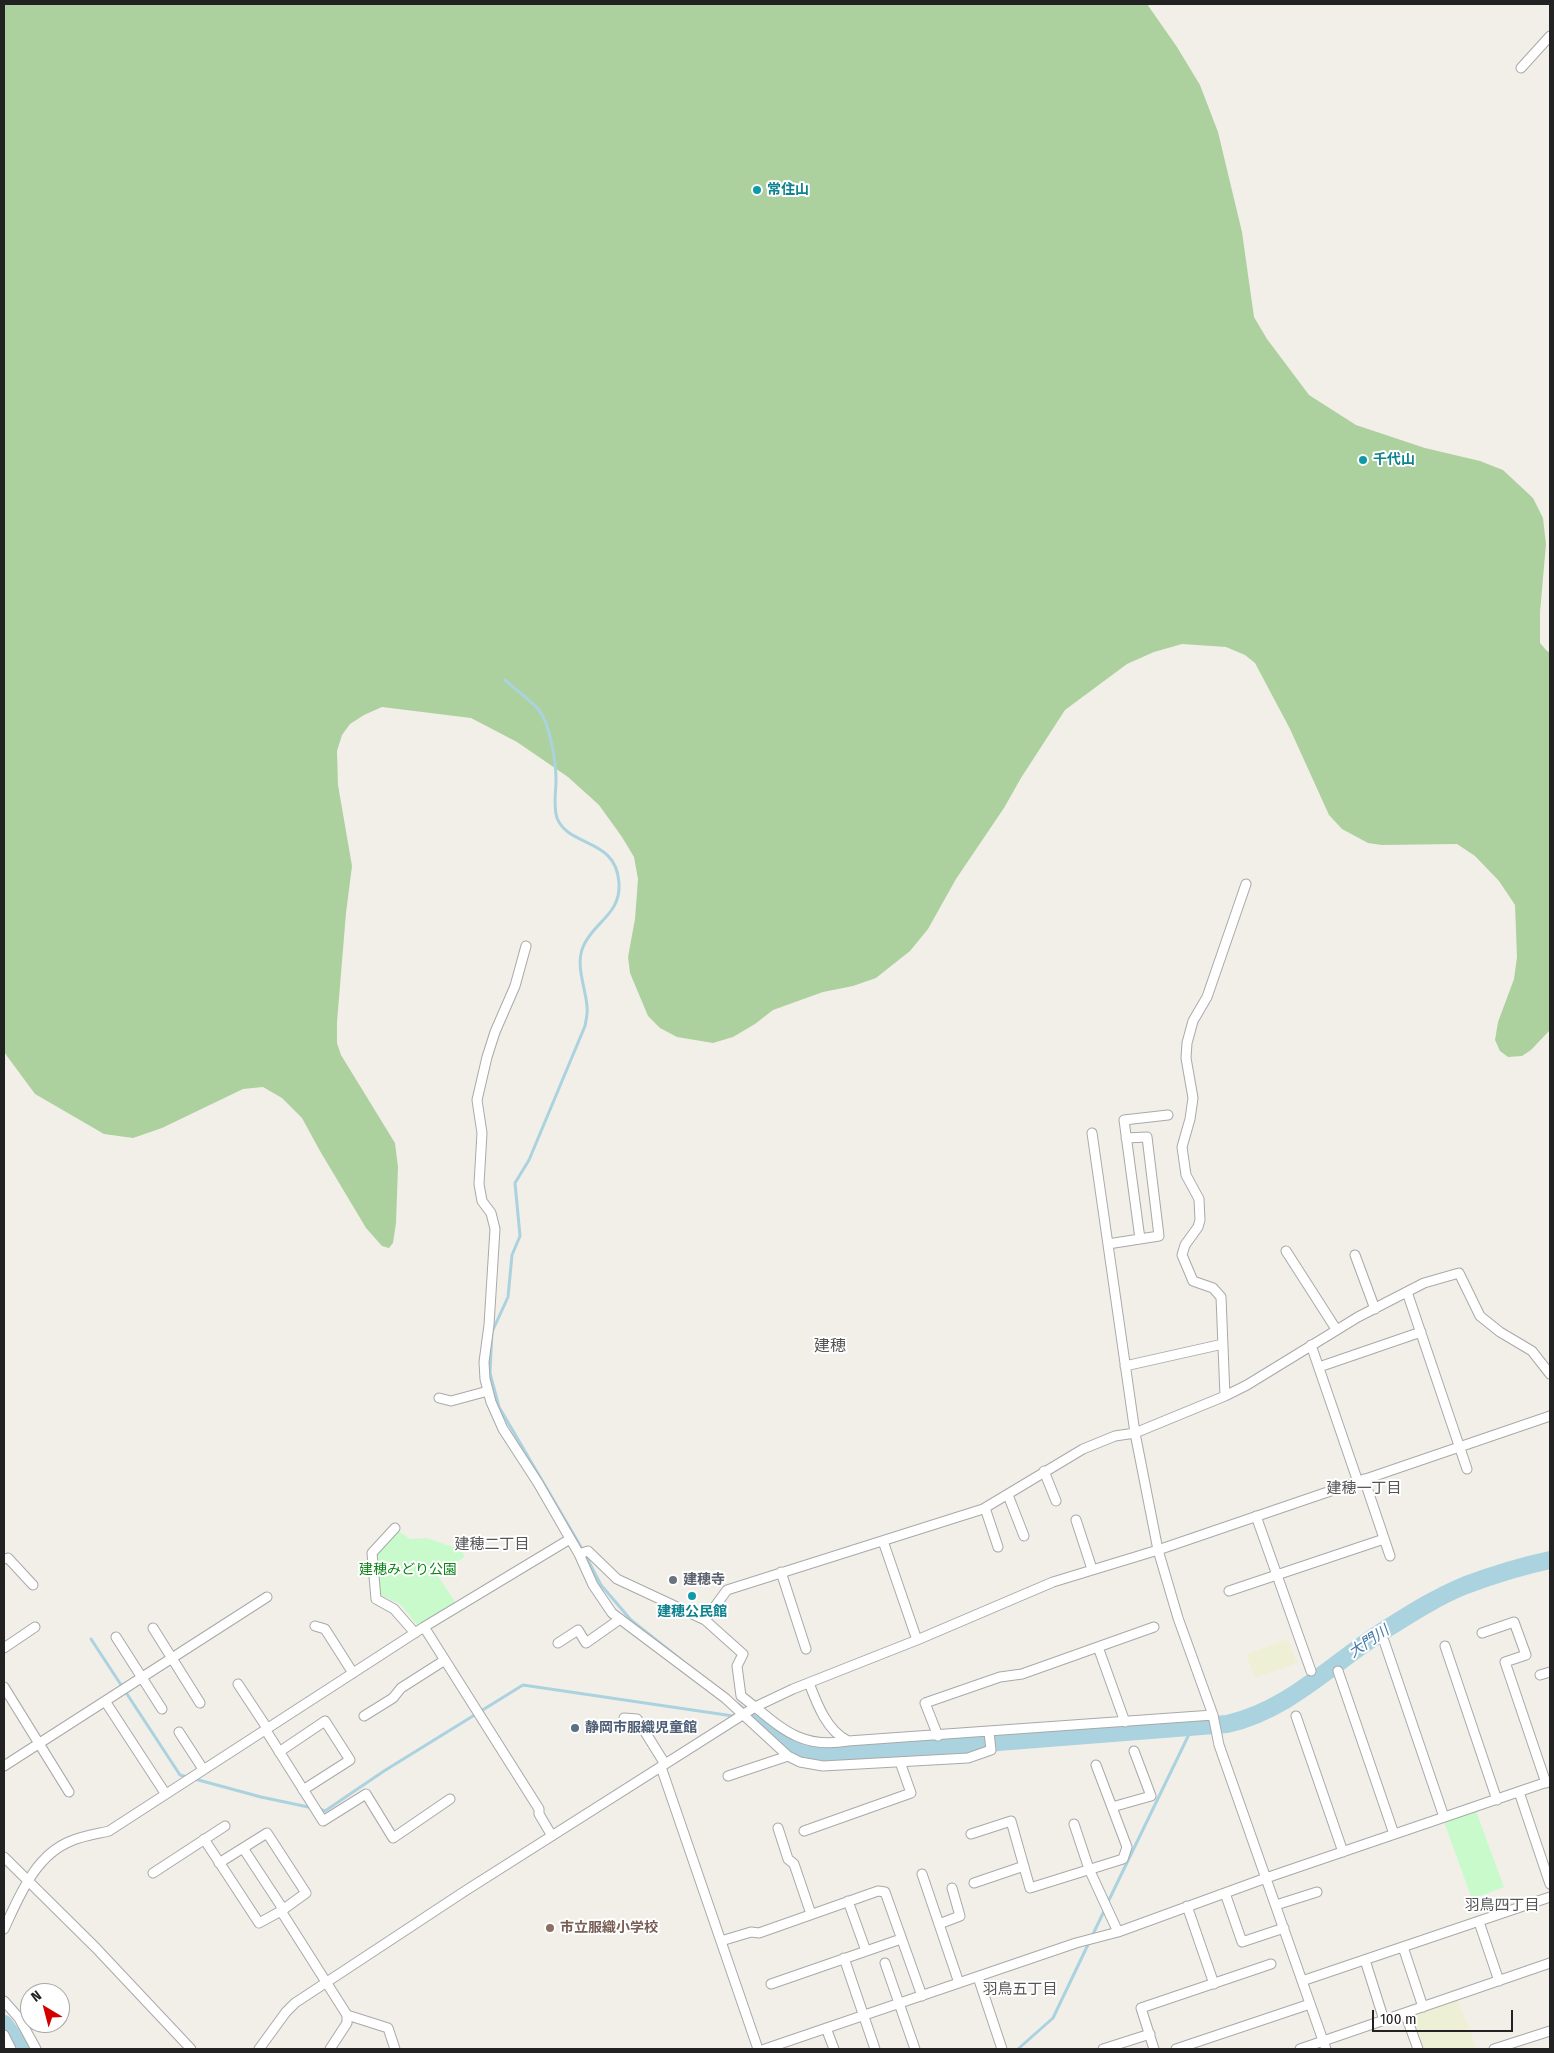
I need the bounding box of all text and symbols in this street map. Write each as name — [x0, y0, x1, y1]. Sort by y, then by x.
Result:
place label: 常住山 — [767, 182, 809, 198]
marker: 常住山 — [751, 184, 763, 196]
place label: 千代山 — [1373, 452, 1415, 468]
marker: 千代山 — [1357, 454, 1369, 466]
district label: 建穂 — [814, 1337, 846, 1357]
district label: 建穂一丁目 — [1327, 1480, 1401, 1498]
district label: 建穂二丁目 — [455, 1536, 529, 1554]
park label: 建穂みどり公園 — [359, 1562, 457, 1578]
place label: 建穂寺 — [683, 1572, 725, 1588]
marker: 建穂寺 — [667, 1574, 679, 1586]
marker: 建穂公民館 — [686, 1590, 698, 1602]
place label: 建穂公民館 — [657, 1604, 727, 1620]
water label: 大門川 — [1345, 1622, 1393, 1662]
place label: 静岡市服織児童館 — [585, 1720, 697, 1736]
marker: 静岡市服織児童館 — [569, 1722, 581, 1734]
district label: 羽鳥四丁目 — [1465, 1897, 1539, 1915]
place label: 市立服織小学校 — [560, 1920, 658, 1936]
marker: 市立服織小学校 — [544, 1922, 556, 1934]
district label: 羽鳥五丁目 — [983, 1981, 1057, 1999]
north arrow — [20, 1983, 70, 2033]
text: N — [28, 1987, 45, 2006]
scale bar — [1374, 2000, 1515, 2032]
text: 100 m — [1380, 2010, 1417, 2028]

